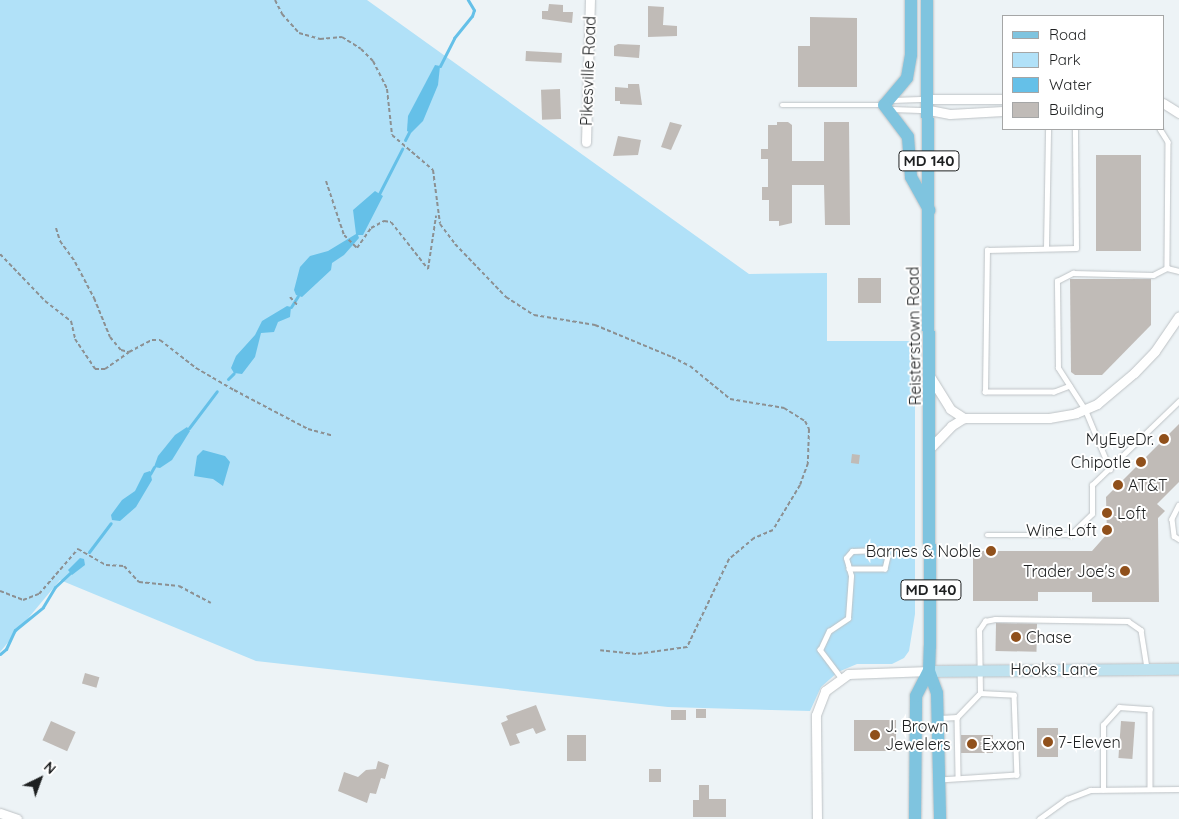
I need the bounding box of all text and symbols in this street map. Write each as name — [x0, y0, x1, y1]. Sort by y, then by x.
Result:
legend — [1002, 15, 1164, 130]
street label: Pikesville Road — [576, 16, 600, 126]
text: Road — [1049, 25, 1086, 44]
text: Park — [1049, 50, 1081, 69]
text: Water — [1049, 75, 1092, 94]
text: Building — [1049, 100, 1104, 119]
road number: MD 140 — [898, 148, 960, 174]
street label: Reisterstown Road — [903, 266, 925, 406]
place label: MyEyeDr. — [1086, 429, 1154, 449]
marker: MyEyeDr. — [1158, 433, 1170, 445]
place label: Chipotle — [1071, 452, 1131, 472]
marker: Chipotle — [1135, 456, 1147, 468]
place label: AT&T — [1128, 475, 1168, 495]
marker: AT&T — [1112, 479, 1124, 491]
place label: Loft — [1117, 503, 1146, 523]
marker: Loft — [1101, 507, 1113, 519]
place label: Wine Loft — [1026, 520, 1097, 540]
marker: Wine Loft — [1101, 524, 1113, 536]
place label: Barnes & Noble — [866, 541, 981, 561]
marker: Barnes & Noble — [985, 545, 997, 557]
place label: Trader Joe's — [1023, 561, 1115, 581]
marker: Trader Joe's — [1119, 565, 1131, 577]
road number: MD 140 — [900, 578, 962, 602]
place label: Chase — [1026, 627, 1072, 647]
marker: Chase — [1010, 631, 1022, 643]
street label: Hooks Lane — [1010, 659, 1098, 679]
place label: J. Brown Jewelers — [885, 716, 950, 754]
marker: J. Brown Jewelers — [869, 729, 881, 741]
place label: 7-Eleven — [1058, 732, 1121, 752]
place label: Exxon — [982, 734, 1025, 754]
marker: 7-Eleven — [1042, 736, 1054, 748]
marker: Exxon — [966, 738, 978, 750]
north arrow — [15, 754, 65, 804]
text: N — [40, 758, 60, 778]

